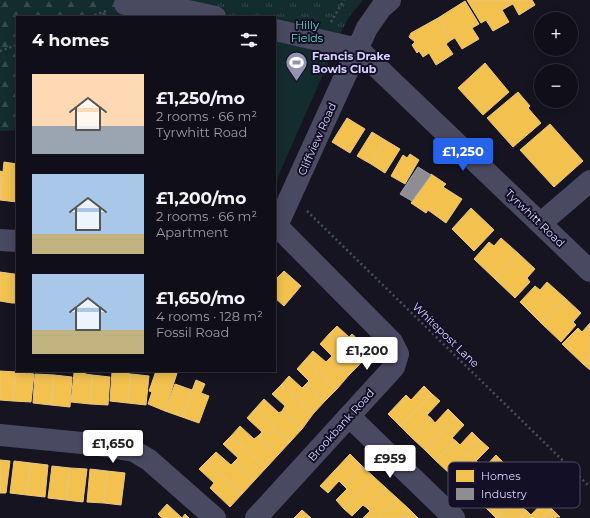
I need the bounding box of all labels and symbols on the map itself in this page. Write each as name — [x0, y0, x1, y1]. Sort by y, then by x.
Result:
park label: Hilly Fields — [291, 18, 324, 45]
sports icon: Francis Drake Bowls Club — [284, 49, 310, 82]
place label: Francis Drake Bowls Club — [312, 49, 391, 76]
street label: Cliffview Road — [295, 100, 339, 178]
pin: £1,250 — [430, 138, 496, 172]
street label: Tyrwhitt Road — [502, 186, 568, 250]
street label: Whitepost Lane — [410, 300, 483, 371]
pin: £1,200 — [334, 337, 400, 371]
street label: Brookbank Road — [305, 386, 377, 464]
pin: £1,650 — [80, 430, 146, 464]
pin: £959 — [366, 445, 414, 479]
legend — [448, 462, 580, 508]
text: Homes — [481, 469, 521, 483]
text: Industry — [481, 487, 527, 501]

